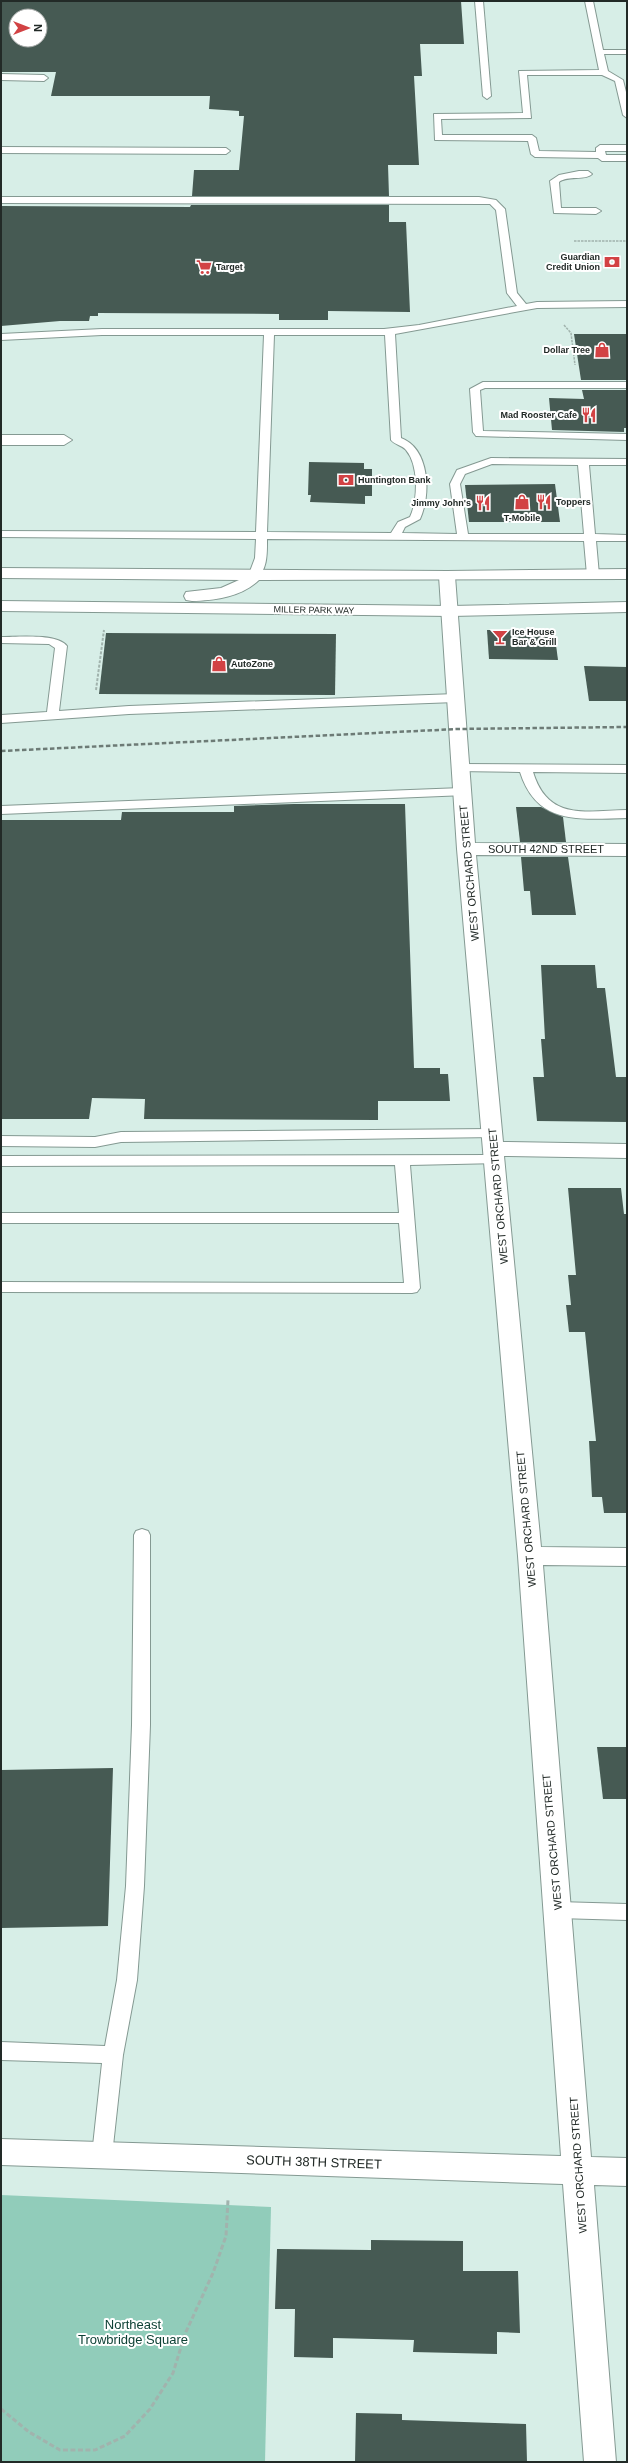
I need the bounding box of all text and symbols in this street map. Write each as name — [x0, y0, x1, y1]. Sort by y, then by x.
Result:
north arrow — [8, 8, 48, 48]
text: N — [32, 24, 44, 32]
place label: Guardian Credit Union — [546, 252, 600, 272]
bank icon: Guardian Credit Union — [603, 253, 621, 271]
supermarket icon: Target — [195, 258, 213, 276]
place label: Target — [216, 262, 243, 272]
shop icon: Dollar Tree — [593, 341, 611, 359]
place label: Dollar Tree — [543, 345, 590, 355]
restaurant icon: Mad Rooster Cafe — [580, 406, 598, 424]
place label: Mad Rooster Cafe — [500, 410, 577, 420]
bank icon: Huntington Bank — [337, 471, 355, 489]
place label: Huntington Bank — [358, 475, 431, 485]
shop icon: T-Mobile — [513, 493, 531, 511]
restaurant icon: Toppers — [535, 493, 553, 511]
restaurant icon: Jimmy John's — [474, 494, 492, 512]
place label: Toppers — [556, 497, 591, 507]
place label: Jimmy John's — [411, 498, 471, 508]
place label: T-Mobile — [504, 513, 540, 523]
street label: MILLER PARK WAY — [273, 604, 355, 616]
place label: Ice House Bar & Grill — [512, 627, 557, 647]
bar icon: Ice House Bar & Grill — [491, 628, 509, 646]
shop icon: AutoZone — [210, 655, 228, 673]
place label: AutoZone — [231, 659, 273, 669]
street label: WEST ORCHARD STREET — [457, 804, 481, 942]
street label: SOUTH 42ND STREET — [488, 843, 604, 855]
street label: WEST ORCHARD STREET — [486, 1127, 510, 1265]
street label: WEST ORCHARD STREET — [514, 1450, 538, 1588]
street label: WEST ORCHARD STREET — [540, 1773, 564, 1911]
street label: WEST ORCHARD STREET — [567, 2096, 589, 2234]
street label: SOUTH 38TH STREET — [246, 2152, 382, 2172]
park label: Northeast Trowbridge Square — [78, 2317, 188, 2347]

